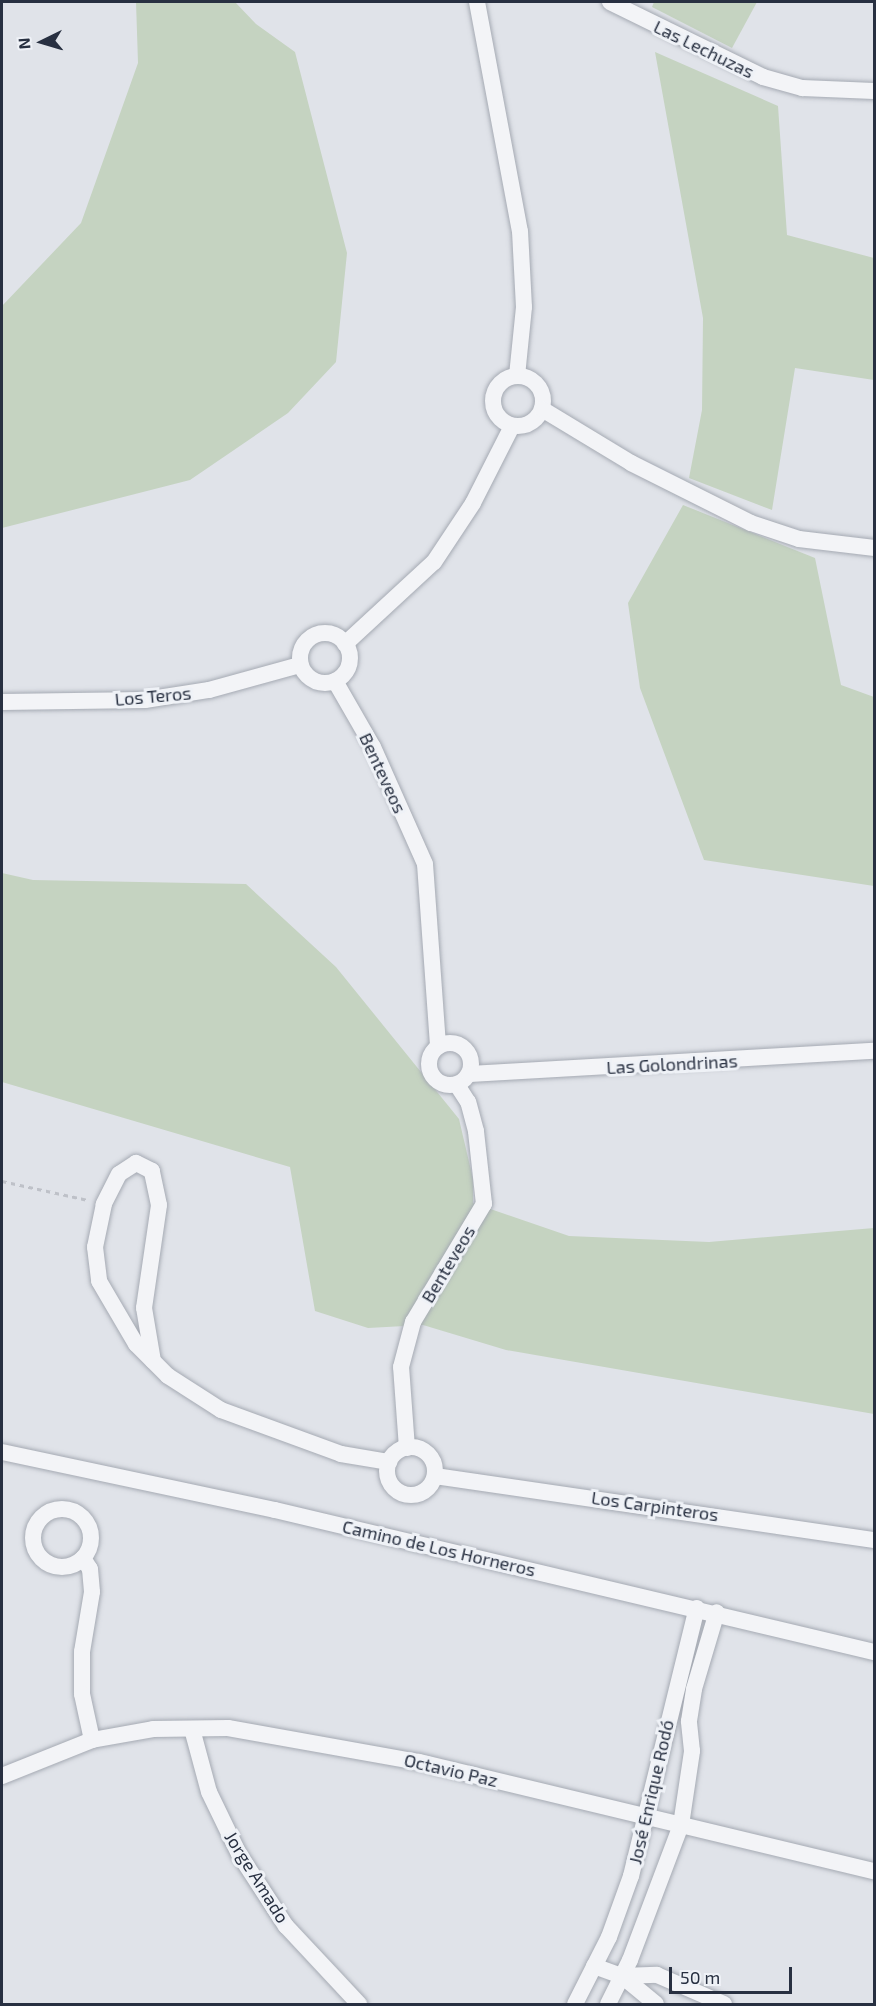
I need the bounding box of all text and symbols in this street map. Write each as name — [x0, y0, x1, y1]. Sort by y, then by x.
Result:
north arrow — [12, 12, 72, 72]
street label: Las Lechuzas — [650, 15, 758, 83]
text: N — [14, 37, 34, 50]
street label: Los Teros — [114, 682, 192, 710]
street label: Benteveos — [355, 729, 411, 817]
street label: Las Golondrinas — [606, 1050, 738, 1078]
street label: Benteveos — [417, 1221, 479, 1307]
street label: Los Carpinteros — [590, 1486, 720, 1526]
street label: Camino de Los Horneros — [340, 1515, 538, 1581]
street label: José Enrique Rodó — [624, 1718, 678, 1866]
street label: Octavio Paz — [402, 1749, 500, 1791]
street label: Jorge Amado — [220, 1827, 294, 1927]
scale bar — [672, 1955, 795, 1993]
text: 50 m — [680, 1966, 720, 1988]

